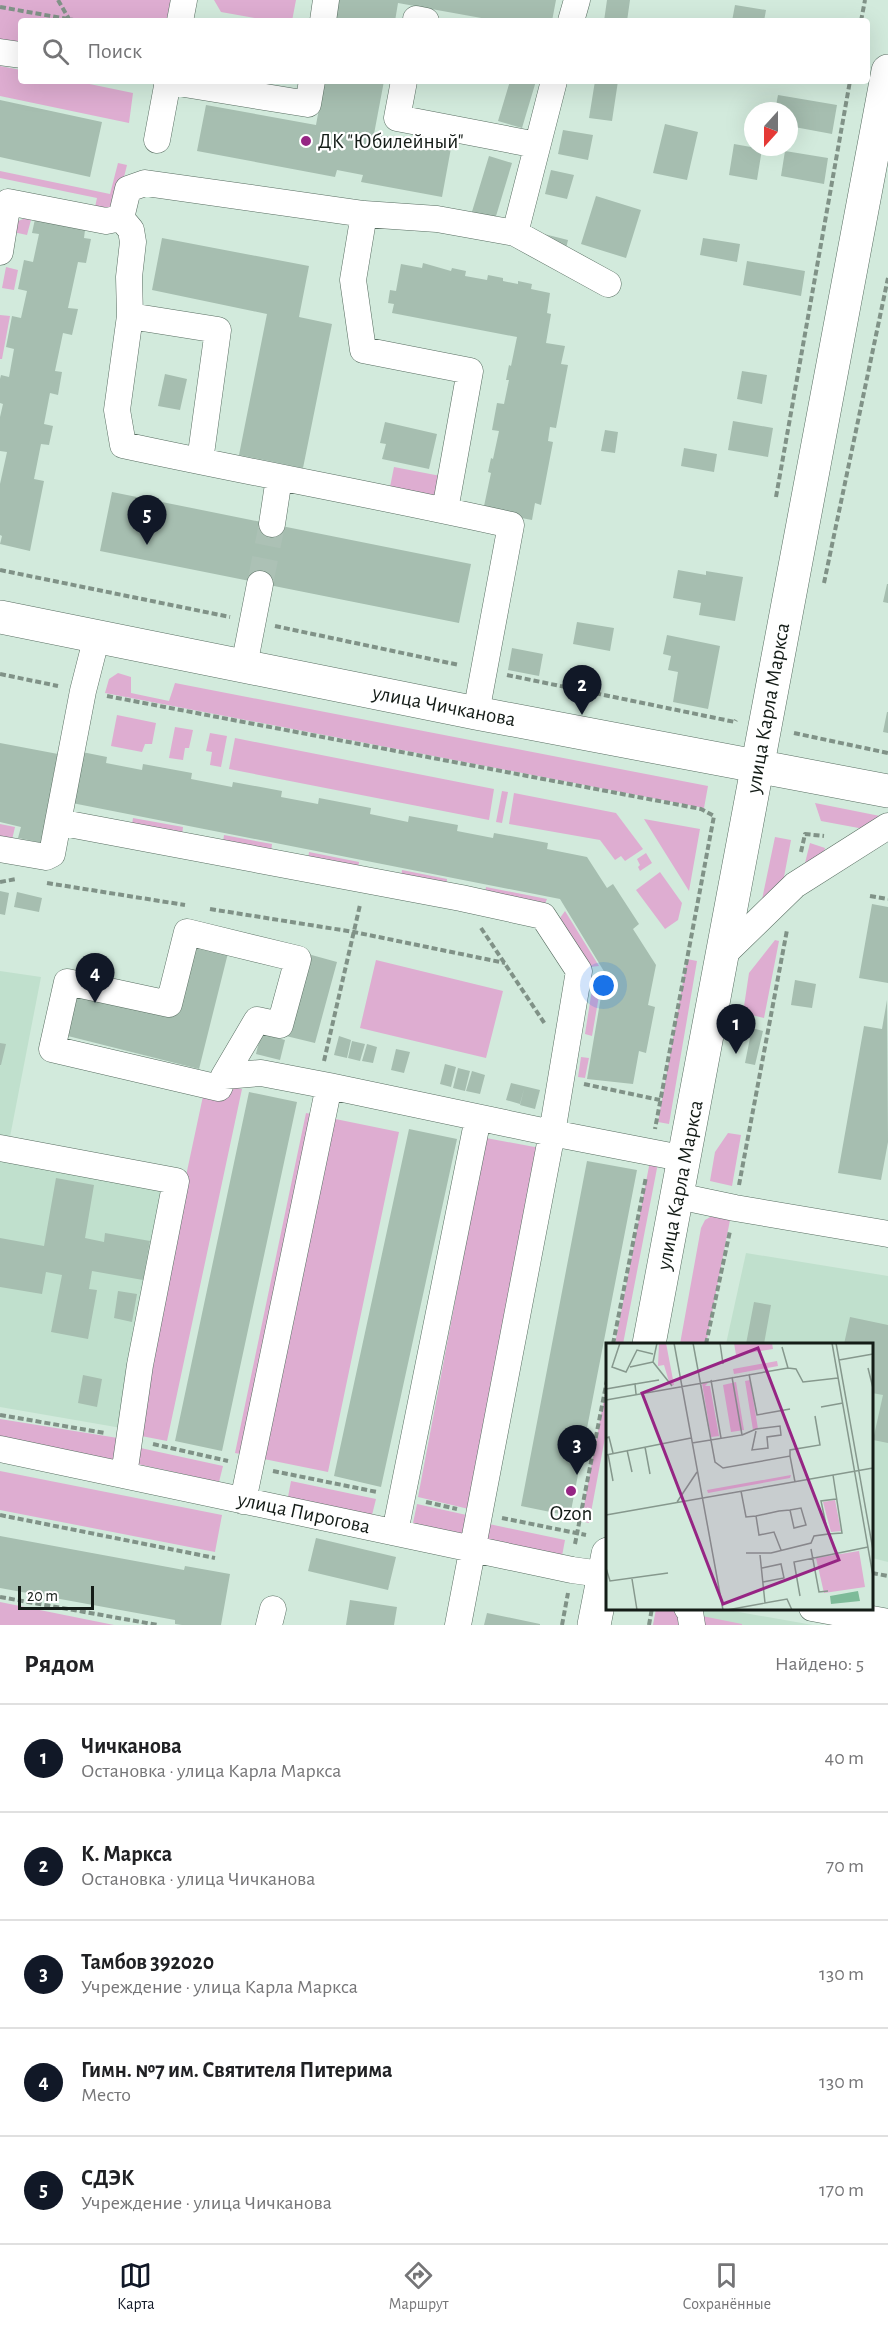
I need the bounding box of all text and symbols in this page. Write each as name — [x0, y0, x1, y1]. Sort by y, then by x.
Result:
search box — [18, 18, 870, 84]
icon: search — [39, 35, 72, 68]
text: Поиск — [87, 40, 142, 62]
north arrow — [744, 102, 798, 156]
place label: ДК "Юбилейный" — [318, 131, 464, 152]
marker: ДК "Юбилейный" — [299, 134, 313, 148]
pin: 5 — [128, 496, 166, 545]
street label: улица Карла Маркса — [742, 621, 793, 796]
pin: 2 — [562, 666, 602, 715]
street label: улица Чичканова — [370, 682, 518, 730]
pin: 4 — [76, 954, 115, 1003]
your location — [589, 971, 618, 1000]
pin: 1 — [716, 1004, 756, 1054]
street label: улица Карла Маркса — [653, 1098, 707, 1273]
inset map — [606, 1343, 873, 1610]
pin: 3 — [558, 1426, 596, 1475]
marker: Ozon — [564, 1484, 578, 1498]
street label: улица Пирогова — [235, 1488, 373, 1537]
place label: Ozon — [550, 1503, 592, 1524]
scale bar — [18, 1583, 94, 1610]
text: 20 m — [27, 1588, 58, 1604]
text: Рядом — [24, 1651, 95, 1677]
text: Найдено: 5 — [775, 1654, 864, 1674]
text: Чичканова — [81, 1735, 182, 1757]
text: 1 — [40, 1748, 47, 1768]
text: 40 m — [825, 1748, 864, 1768]
text: Остановка · улица Карла Маркса — [81, 1761, 341, 1781]
text: К. Маркса — [81, 1843, 172, 1865]
text: 2 — [39, 1856, 48, 1876]
text: 70 m — [826, 1856, 864, 1876]
text: Остановка · улица Чичканова — [81, 1869, 316, 1889]
text: Тамбов 392020 — [81, 1951, 214, 1973]
text: 3 — [39, 1964, 48, 1984]
text: 130 m — [819, 1964, 864, 1984]
text: Учреждение · улица Карла Маркса — [81, 1977, 358, 1997]
text: Гимн. №7 им. Святителя Питерима — [81, 2059, 393, 2081]
text: 4 — [38, 2072, 49, 2092]
text: 130 m — [819, 2072, 864, 2092]
text: Место — [81, 2085, 131, 2105]
text: СДЭК — [81, 2167, 134, 2189]
text: 5 — [39, 2180, 48, 2200]
text: 170 m — [819, 2180, 864, 2200]
text: Учреждение · улица Чичканова — [81, 2193, 332, 2213]
tab: Карта — [117, 2259, 155, 2314]
tab: Маршрут — [389, 2259, 449, 2314]
tab: Сохранённые — [683, 2259, 771, 2314]

